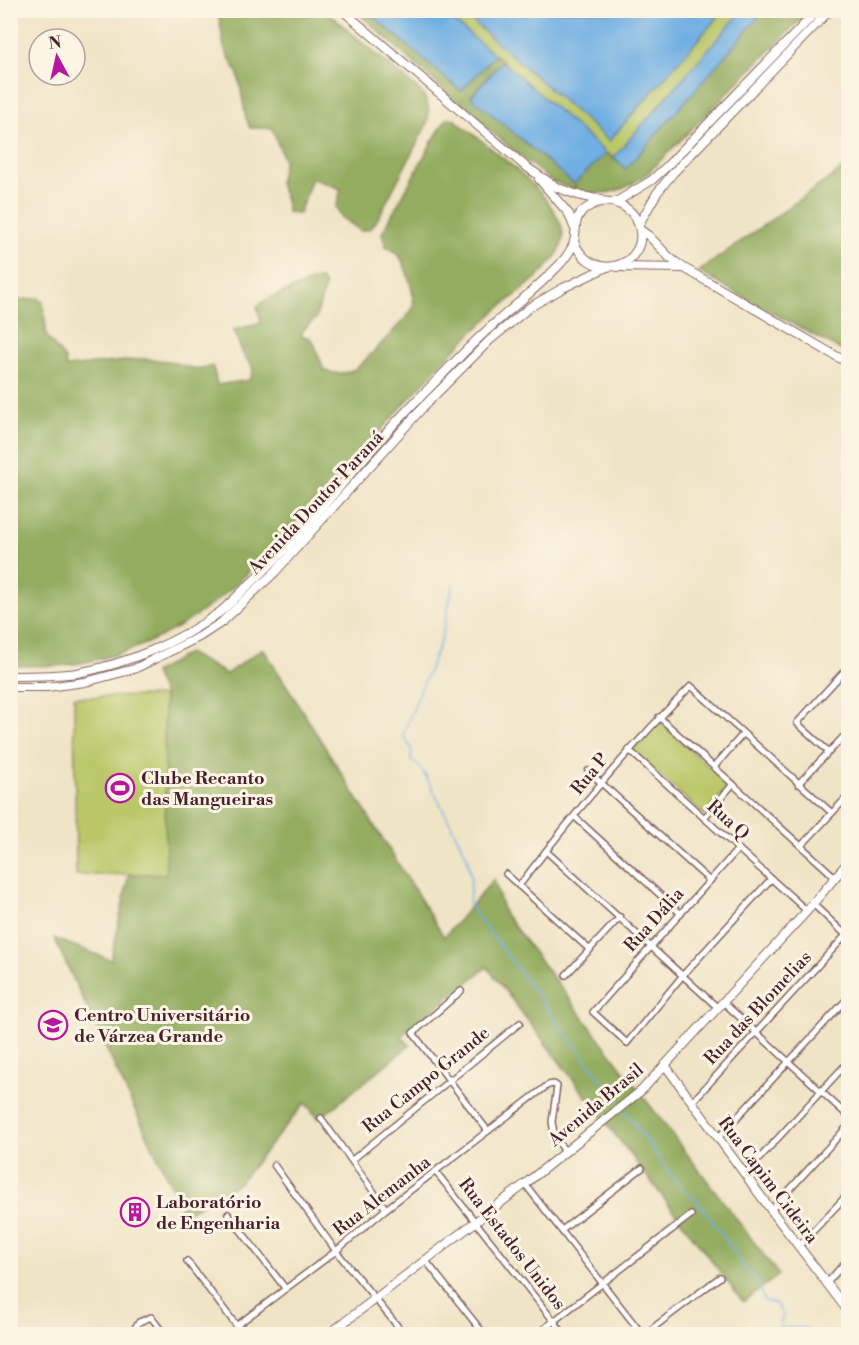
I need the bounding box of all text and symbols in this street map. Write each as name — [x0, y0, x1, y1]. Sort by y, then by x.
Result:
north arrow — [27, 27, 87, 87]
text: N — [47, 32, 63, 54]
street label: Avenida Doutor Paraná — [243, 426, 389, 580]
street label: Rua P — [566, 748, 614, 800]
place label: Clube Recanto das Mangueiras — [141, 767, 273, 811]
sports icon: Clube Recanto das Mangueiras — [104, 772, 136, 804]
street label: Rua Q — [702, 795, 754, 845]
street label: Rua Dália — [619, 882, 690, 957]
street label: Rua das Blomelias — [699, 946, 817, 1070]
place label: Centro Universitário de Várzea Grande — [74, 1004, 250, 1048]
school or university icon: Centro Universitário de Várzea Grande — [37, 1009, 69, 1041]
street label: Rua Campo Grande — [358, 1022, 494, 1138]
street label: Avenida Brasil — [543, 1058, 649, 1152]
street label: Rua Capim Cideira — [713, 1112, 824, 1249]
street label: Rua Alemanha — [329, 1150, 436, 1241]
street label: Rua Estados Unidos — [453, 1173, 571, 1315]
place label: Laboratório de Engenharia — [156, 1191, 280, 1235]
building icon: Laboratório de Engenharia — [119, 1196, 151, 1228]

